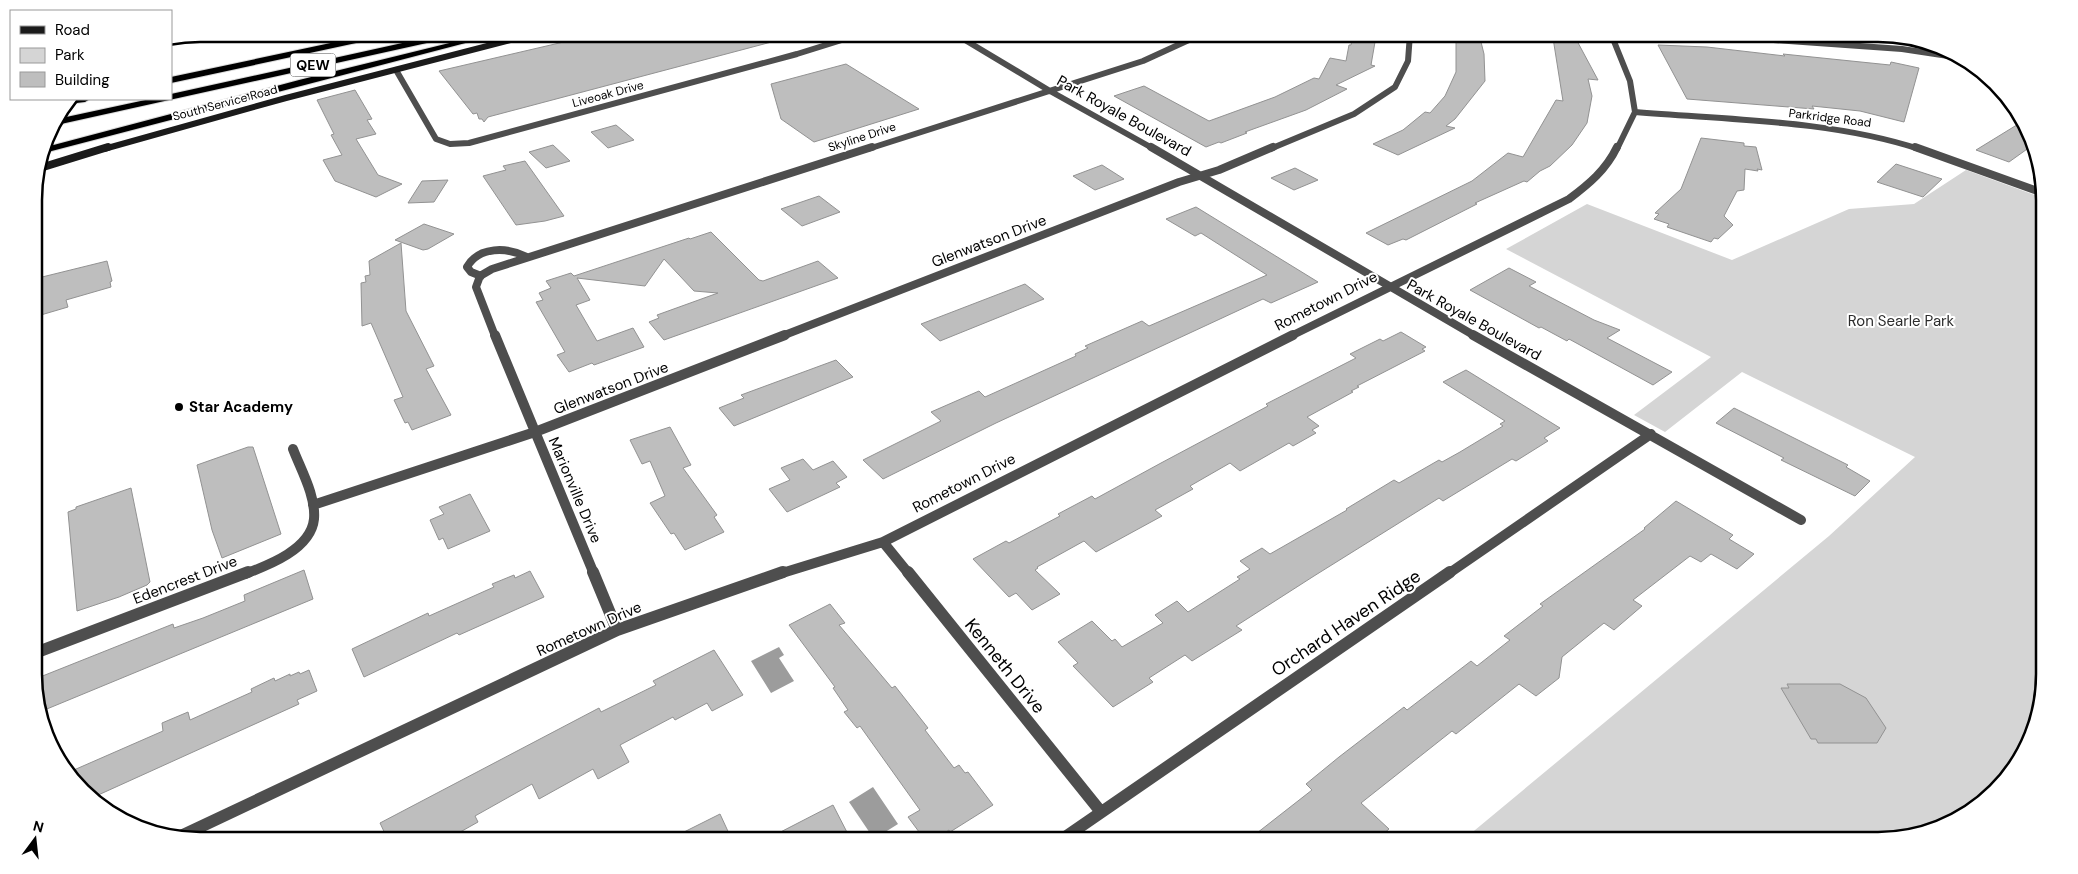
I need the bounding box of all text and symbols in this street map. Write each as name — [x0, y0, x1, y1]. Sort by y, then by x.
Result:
legend — [10, 10, 172, 100]
text: Road — [55, 20, 90, 40]
text: Park — [55, 45, 85, 65]
road number: QEW — [290, 54, 336, 76]
text: Building — [55, 70, 110, 90]
street label: Park Royale Boulevard — [1053, 71, 1195, 161]
street label: Liveoak Drive — [570, 77, 646, 111]
street label: South Service Road — [171, 81, 279, 125]
street label: Parkridge Road — [1788, 105, 1872, 131]
street label: Skyline Drive — [826, 118, 898, 156]
street label: Glenwatson Drive — [929, 210, 1049, 272]
street label: Rometown Drive — [1271, 266, 1381, 336]
street label: Park Royale Boulevard — [1403, 275, 1545, 365]
park label: Ron Searle Park — [1848, 311, 1955, 331]
street label: Glenwatson Drive — [551, 357, 671, 419]
place label: Star Academy — [189, 397, 293, 417]
marker: Star Academy — [173, 401, 185, 413]
street label: Marionville Drive — [544, 434, 606, 546]
street label: Rometown Drive — [909, 448, 1019, 518]
street label: Edencrest Drive — [130, 551, 240, 609]
street label: Orchard Haven Ridge — [1267, 564, 1425, 682]
street label: Rometown Drive — [533, 597, 645, 661]
street label: Kenneth Drive — [959, 614, 1051, 718]
north arrow — [10, 814, 60, 864]
text: N — [31, 816, 46, 836]

